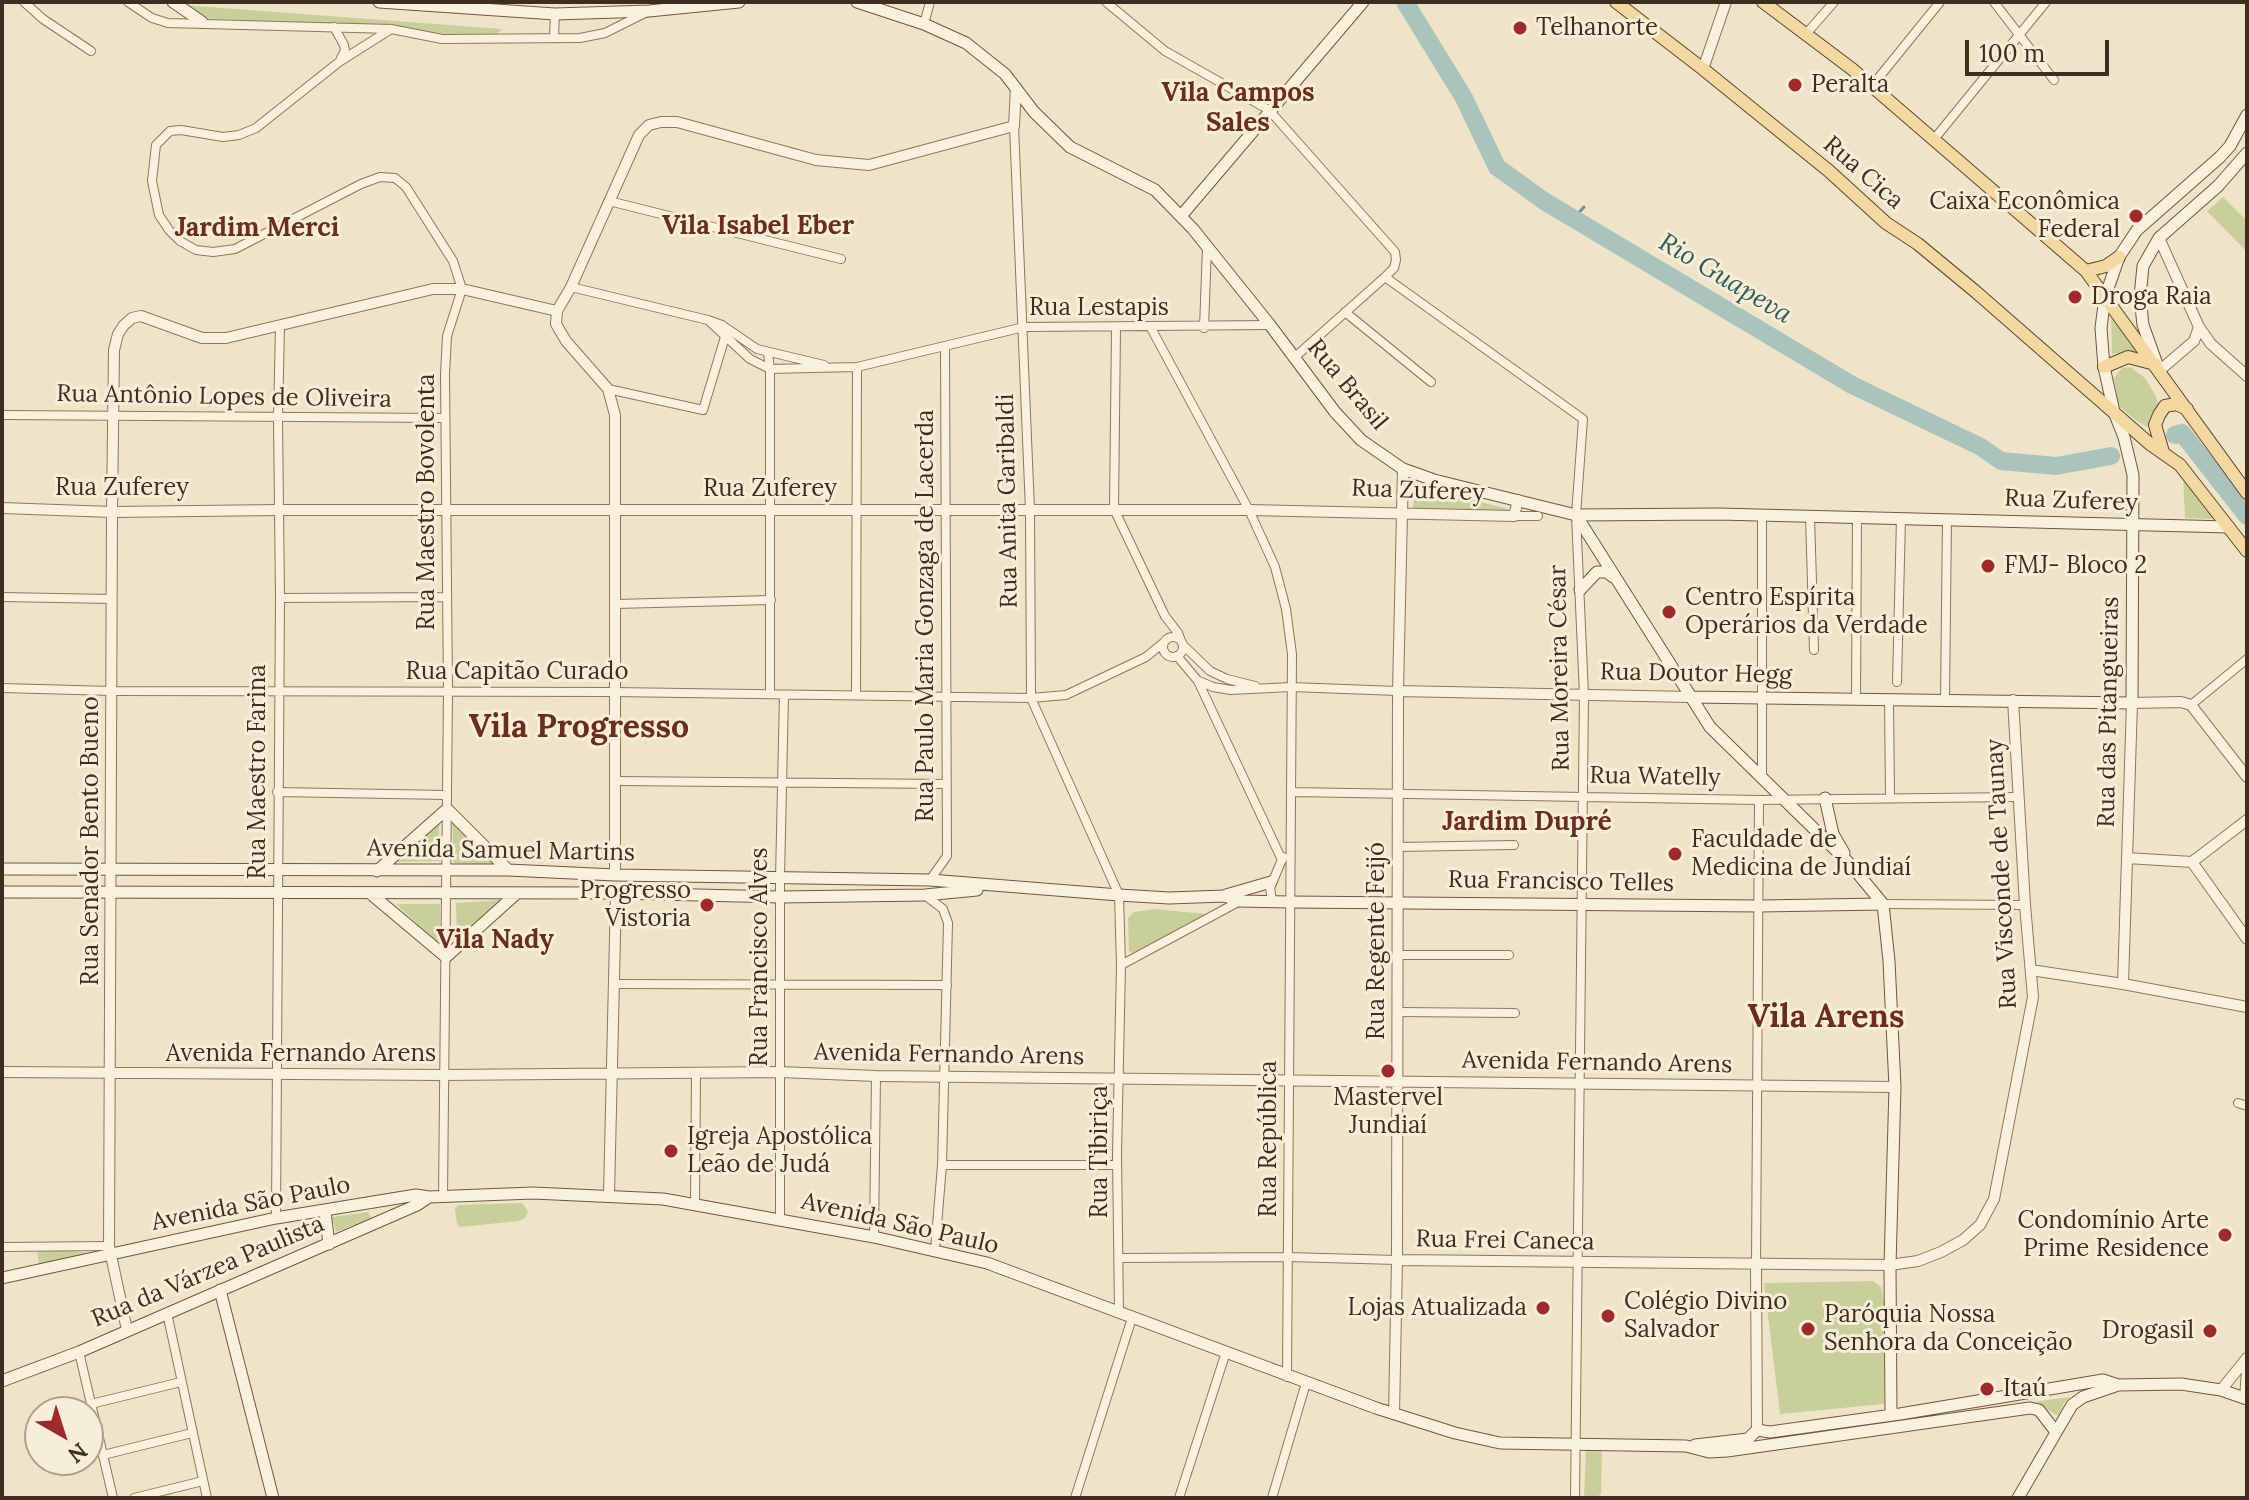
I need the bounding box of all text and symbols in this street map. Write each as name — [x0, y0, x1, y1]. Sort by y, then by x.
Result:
place label: Telhanorte — [1536, 14, 1658, 42]
marker: Telhanorte — [1511, 19, 1529, 37]
scale bar — [1969, 24, 2113, 74]
text: 100 m — [1979, 38, 2045, 69]
place label: Peralta — [1811, 71, 1889, 99]
marker: Peralta — [1786, 76, 1804, 94]
district label: Vila Campos Sales — [1161, 78, 1315, 140]
street label: Rua Cica — [1817, 130, 1909, 216]
place label: Caixa Econômica Federal — [1929, 188, 2120, 244]
marker: Caixa Econômica Federal — [2127, 207, 2145, 225]
district label: Vila Isabel Eber — [662, 211, 854, 243]
district label: Jardim Merci — [175, 213, 339, 245]
water label: Rio Guapeva — [1653, 227, 1797, 331]
place label: Droga Raia — [2091, 283, 2212, 311]
marker: Droga Raia — [2066, 288, 2084, 306]
street label: Rua Lestapis — [1029, 294, 1169, 322]
street label: Rua Brasil — [1301, 334, 1393, 436]
street label: Rua Maestro Bovolenta — [413, 374, 441, 630]
street label: Rua Antônio Lopes de Oliveira — [56, 380, 392, 414]
street label: Rua Anita Garibaldi — [992, 393, 1024, 609]
street label: Rua Paulo Maria Gonzaga de Lacerda — [912, 410, 940, 822]
street label: Rua Zuferey — [55, 474, 189, 502]
street label: Rua Zuferey — [1351, 474, 1485, 508]
street label: Rua Zuferey — [703, 475, 837, 503]
street label: Rua Zuferey — [2004, 484, 2138, 518]
place label: FMJ- Bloco 2 — [2004, 552, 2147, 580]
marker: FMJ- Bloco 2 — [1979, 557, 1997, 575]
street label: Rua Moreira César — [1544, 564, 1576, 772]
place label: Centro Espírita Operários da Verdade — [1685, 584, 1928, 640]
street label: Rua das Pitangueiras — [2093, 596, 2125, 828]
marker: Centro Espírita Operários da Verdade — [1660, 603, 1678, 621]
street label: Rua Capitão Curado — [406, 658, 628, 686]
street label: Rua Doutor Hegg — [1600, 658, 1792, 690]
street label: Rua Maestro Farina — [244, 664, 272, 880]
street label: Rua Senador Bento Bueno — [77, 696, 105, 986]
district label: Vila Progresso — [469, 709, 689, 747]
street label: Rua Visconde de Taunay — [1981, 738, 2023, 1010]
street label: Rua Watelly — [1589, 761, 1721, 793]
district label: Jardim Dupré — [1442, 807, 1612, 839]
place label: Faculdade de Medicina de Jundiaí — [1691, 826, 1911, 882]
street label: Avenida Samuel Martins — [367, 834, 635, 868]
street label: Rua Regente Feijó — [1363, 842, 1391, 1040]
marker: Faculdade de Medicina de Jundiaí — [1666, 845, 1684, 863]
street label: Rua Francisco Alves — [746, 847, 774, 1067]
street label: Rua Francisco Telles — [1448, 866, 1674, 898]
place label: Progresso Vistoria — [579, 877, 691, 933]
marker: Progresso Vistoria — [698, 896, 716, 914]
district label: Vila Nady — [436, 925, 554, 957]
district label: Vila Arens — [1748, 999, 1904, 1037]
street label: Avenida Fernando Arens — [814, 1038, 1084, 1072]
street label: Avenida Fernando Arens — [166, 1040, 436, 1068]
street label: Avenida Fernando Arens — [1462, 1046, 1732, 1080]
street label: Rua República — [1255, 1060, 1283, 1218]
marker: Mastervel Jundiaí — [1379, 1062, 1397, 1080]
place label: Mastervel Jundiaí — [1333, 1084, 1443, 1140]
street label: Rua Tibiriça — [1086, 1085, 1114, 1219]
place label: Igreja Apostólica Leão de Judá — [687, 1123, 872, 1179]
marker: Igreja Apostólica Leão de Judá — [662, 1142, 680, 1160]
street label: Avenida São Paulo — [149, 1171, 353, 1237]
street label: Avenida São Paulo — [798, 1187, 1002, 1261]
place label: Condomínio Arte Prime Residence — [2017, 1207, 2209, 1263]
street label: Rua da Várzea Paulista — [87, 1210, 329, 1334]
street label: Rua Frei Caneca — [1415, 1225, 1595, 1257]
marker: Condomínio Arte Prime Residence — [2216, 1226, 2234, 1244]
place label: Colégio Divino Salvador — [1624, 1288, 1787, 1344]
place label: Lojas Atualizada — [1348, 1294, 1527, 1322]
marker: Lojas Atualizada — [1534, 1299, 1552, 1317]
place label: Paróquia Nossa Senhora da Conceição — [1824, 1301, 2072, 1357]
marker: Colégio Divino Salvador — [1599, 1307, 1617, 1325]
place label: Drogasil — [2102, 1317, 2194, 1345]
marker: Paróquia Nossa Senhora da Conceição — [1799, 1320, 1817, 1338]
marker: Drogasil — [2201, 1322, 2219, 1340]
place label: Itaú — [2003, 1375, 2046, 1403]
marker: Itaú — [1978, 1380, 1996, 1398]
north arrow — [24, 1396, 104, 1476]
text: N — [62, 1437, 93, 1469]

